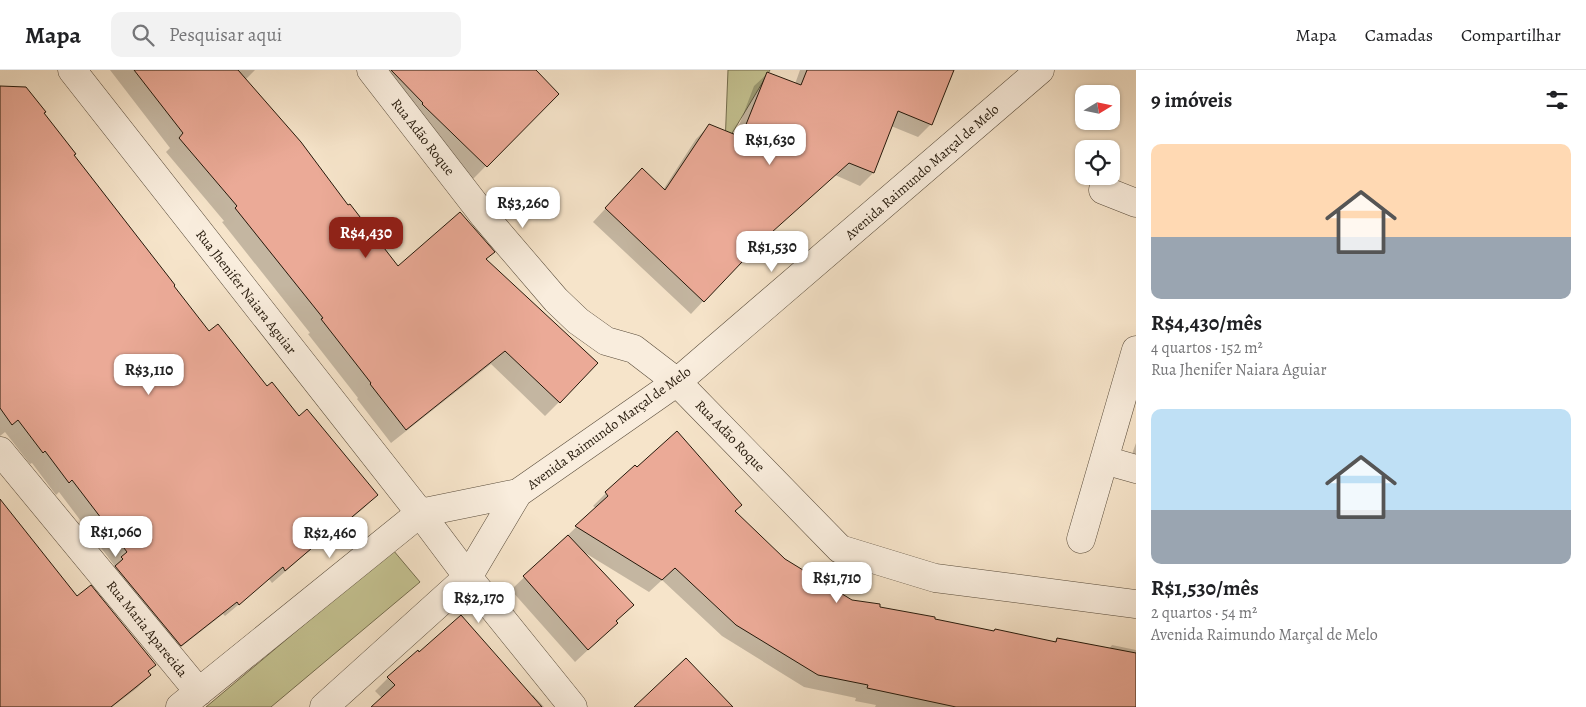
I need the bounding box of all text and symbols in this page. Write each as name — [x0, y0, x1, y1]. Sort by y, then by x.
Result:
search box — [111, 12, 461, 57]
text: Mapa — [25, 19, 81, 51]
icon: search — [129, 21, 157, 49]
text: Pesquisar aqui — [169, 22, 282, 48]
text: Mapa — [1295, 23, 1337, 47]
text: Camadas — [1365, 23, 1433, 47]
text: Compartilhar — [1461, 23, 1561, 47]
north arrow — [1075, 85, 1120, 130]
map controls — [1075, 85, 1120, 185]
text: 9 imóveis — [1151, 86, 1232, 114]
icon: filters — [1543, 86, 1571, 114]
street label: Rua Adão Roque — [387, 95, 459, 179]
street label: Avenida Raimundo Marçal de Melo — [840, 100, 1003, 245]
pin: R$1,630 — [724, 124, 816, 166]
text: R$1,630 — [745, 129, 795, 151]
button: locate — [1075, 140, 1120, 185]
icon: home — [1316, 177, 1406, 267]
pin: R$3,260 — [477, 186, 569, 229]
text: R$3,260 — [497, 192, 549, 214]
pin: R$4,430 — [320, 216, 412, 259]
text: R$4,430 — [340, 222, 392, 244]
street label: Rua Jhenifer Naiara Aguiar — [191, 226, 301, 359]
pin: R$1,530 — [726, 230, 818, 273]
text: R$1,530 — [747, 236, 797, 258]
text: R$4,430/mês — [1151, 309, 1262, 337]
text: 4 quartos · 152 m² — [1151, 337, 1263, 359]
pin: R$3,110 — [103, 354, 195, 396]
text: R$3,110 — [125, 359, 173, 381]
text: Rua Jhenifer Naiara Aguiar — [1151, 359, 1327, 381]
street label: Avenida Raimundo Marçal de Melo — [522, 362, 695, 495]
street label: Rua Adão Roque — [691, 396, 769, 476]
icon: home — [1316, 442, 1406, 532]
pin: R$1,060 — [70, 516, 162, 558]
pin: R$2,460 — [284, 516, 376, 559]
text: R$1,060 — [90, 521, 142, 543]
text: R$2,460 — [304, 522, 356, 544]
pin: R$1,710 — [791, 562, 883, 604]
text: R$1,710 — [813, 567, 861, 589]
text: R$1,530/mês — [1151, 574, 1259, 602]
street label: Rua Maria Aparecida — [102, 577, 192, 682]
pin: R$2,170 — [433, 582, 525, 624]
text: R$2,170 — [454, 587, 504, 609]
text: 2 quartos · 54 m² — [1151, 602, 1257, 624]
text: Avenida Raimundo Marçal de Melo — [1151, 624, 1378, 646]

